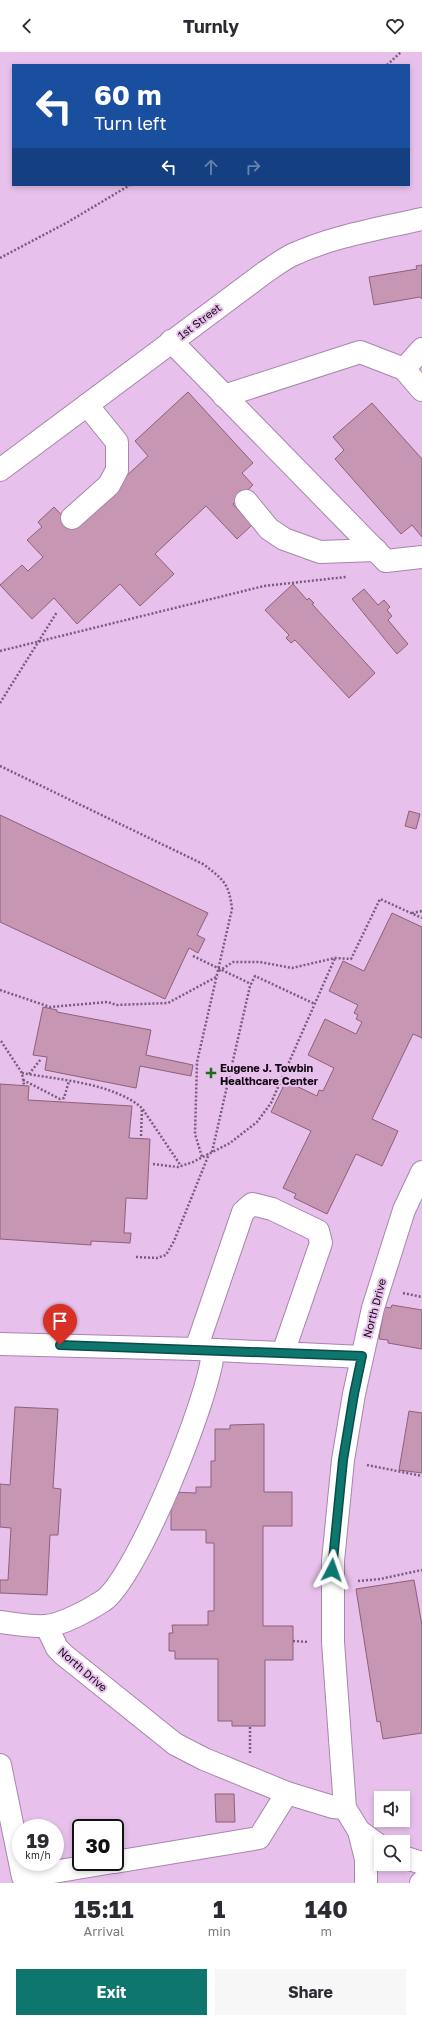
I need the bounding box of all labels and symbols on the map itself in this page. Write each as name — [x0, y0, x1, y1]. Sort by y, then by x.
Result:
street label: 1st Street — [175, 301, 223, 341]
place label: Eugene J. Towbin Healthcare Center — [220, 1061, 319, 1087]
marker: Eugene J. Towbin Healthcare Center — [205, 1067, 217, 1079]
street label: North Drive — [360, 1277, 388, 1339]
pin — [43, 1304, 77, 1345]
position arrow — [311, 1549, 353, 1591]
street label: North Drive — [56, 1644, 110, 1694]
speed limit sign: 30 — [72, 1819, 124, 1871]

